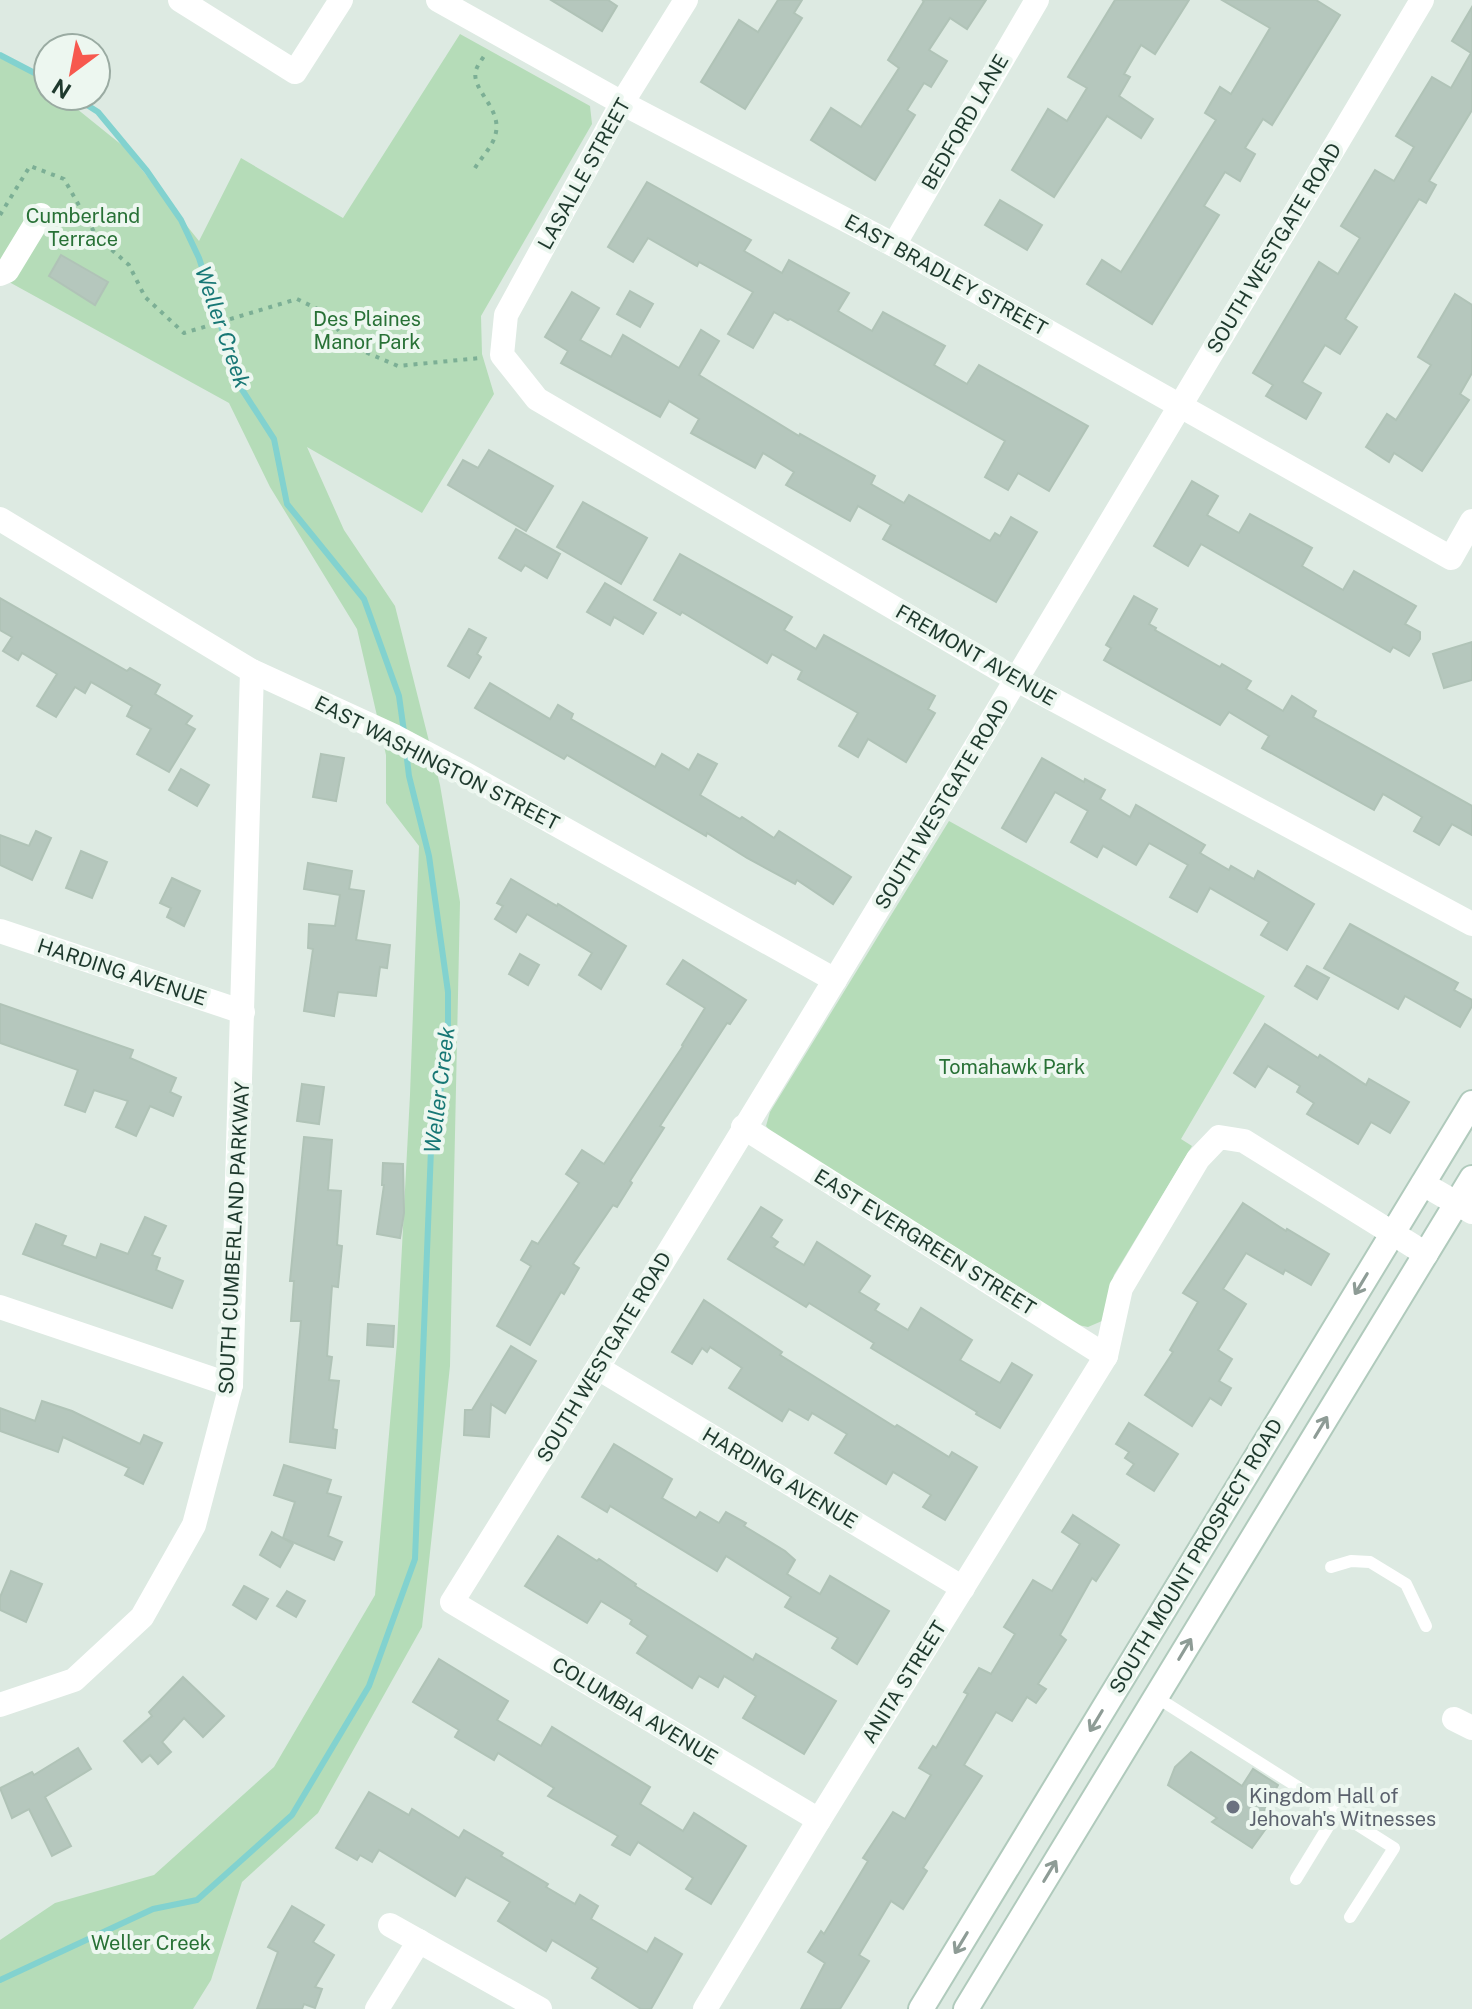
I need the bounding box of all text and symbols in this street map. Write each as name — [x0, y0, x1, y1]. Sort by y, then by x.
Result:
north arrow — [32, 32, 112, 112]
street label: BEDFORD LANE — [917, 50, 1013, 194]
text: N — [47, 73, 76, 105]
street label: LASALLE STREET — [533, 94, 636, 254]
street label: SOUTH WESTGATE ROAD — [1202, 138, 1346, 358]
park label: Cumberland Terrace — [26, 204, 140, 251]
street label: EAST BRADLEY STREET — [840, 209, 1052, 341]
water label: Weller Creek — [190, 263, 256, 392]
park label: Des Plaines Manor Park — [313, 307, 421, 354]
street label: FREMONT AVENUE — [891, 599, 1061, 711]
street label: EAST WASHINGTON STREET — [311, 691, 563, 835]
street label: SOUTH WESTGATE ROAD — [870, 694, 1014, 914]
street label: HARDING AVENUE — [34, 933, 210, 1011]
water label: Weller Creek — [418, 1025, 460, 1155]
park label: Tomahawk Park — [939, 1055, 1085, 1079]
street label: SOUTH CUMBERLAND PARKWAY — [214, 1081, 254, 1395]
street label: EAST EVERGREEN STREET — [810, 1164, 1040, 1320]
street label: SOUTH WESTGATE ROAD — [532, 1247, 676, 1467]
one-way arrow — [1353, 1272, 1369, 1295]
street label: SOUTH MOUNT PROSPECT ROAD — [1104, 1414, 1288, 1698]
one-way arrow — [1313, 1416, 1329, 1439]
street label: HARDING AVENUE — [698, 1422, 862, 1534]
street label: ANITA STREET — [857, 1616, 951, 1748]
one-way arrow — [1178, 1638, 1194, 1661]
street label: COLUMBIA AVENUE — [548, 1652, 722, 1770]
one-way arrow — [1087, 1709, 1103, 1732]
place label: Kingdom Hall of Jehovah's Witnesses — [1249, 1784, 1436, 1831]
marker: Kingdom Hall of Jehovah's Witnesses — [1224, 1798, 1242, 1816]
one-way arrow — [1043, 1860, 1059, 1883]
park label: Weller Creek — [91, 1931, 211, 1955]
one-way arrow — [952, 1931, 968, 1954]

